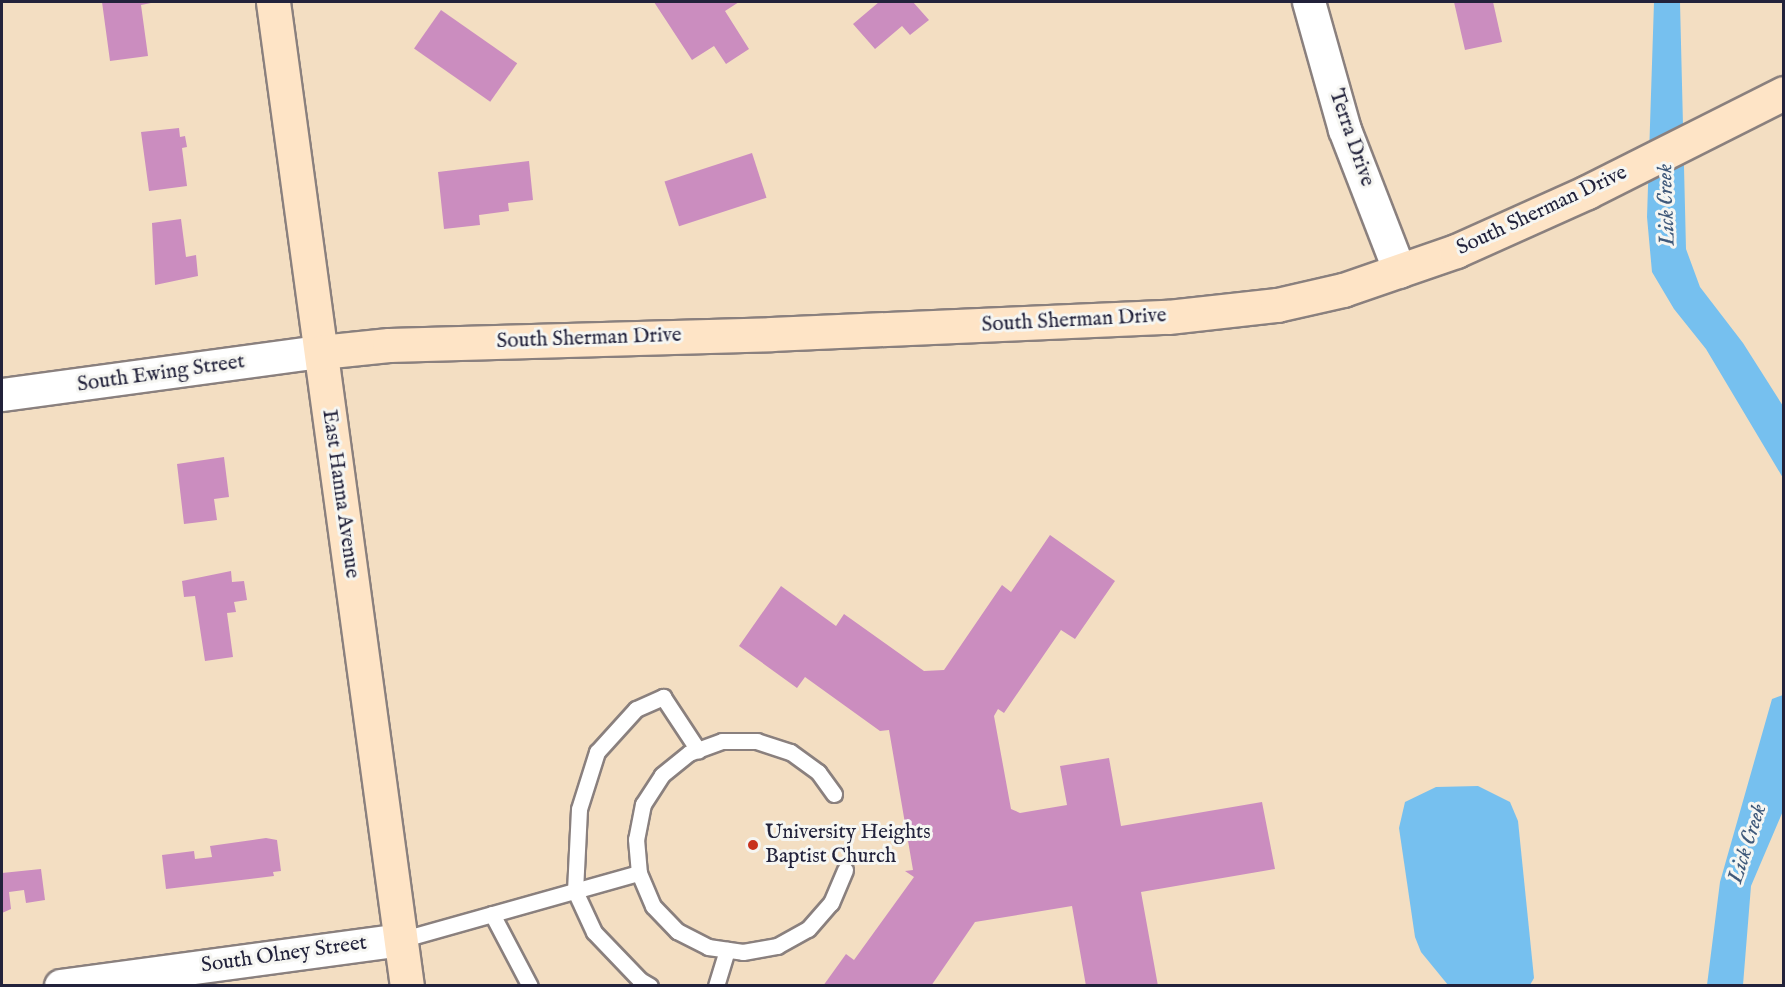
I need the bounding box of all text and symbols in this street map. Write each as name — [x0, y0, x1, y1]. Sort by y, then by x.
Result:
street label: Terra Drive — [1323, 86, 1379, 190]
street label: South Sherman Drive — [1453, 160, 1631, 262]
water label: Lick Creek — [1652, 163, 1682, 247]
street label: South Sherman Drive — [981, 304, 1167, 338]
street label: South Sherman Drive — [496, 323, 682, 355]
street label: South Ewing Street — [76, 350, 246, 398]
street label: East Hanna Avenue — [316, 408, 364, 580]
water label: Lick Creek — [1723, 801, 1773, 887]
place label: University Heights Baptist Church — [765, 820, 931, 870]
marker: University Heights Baptist Church — [746, 838, 760, 852]
street label: South Olney Street — [200, 931, 368, 979]

